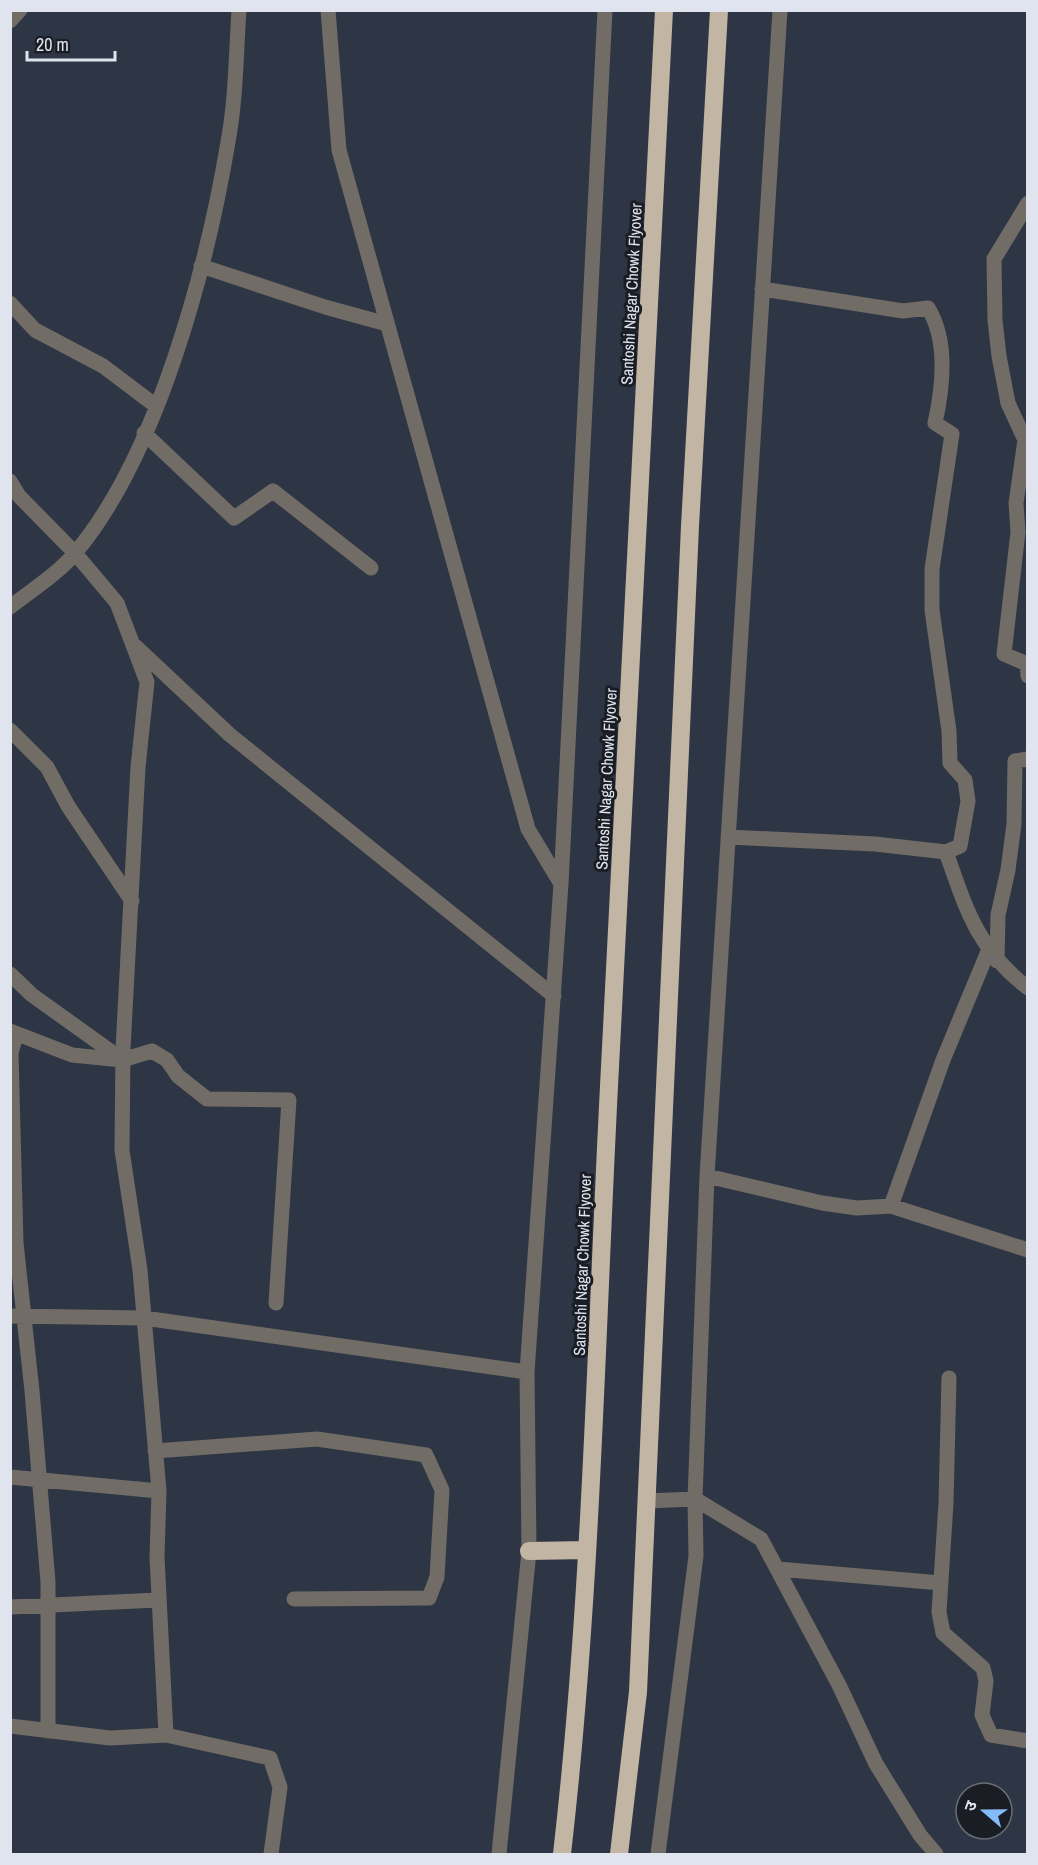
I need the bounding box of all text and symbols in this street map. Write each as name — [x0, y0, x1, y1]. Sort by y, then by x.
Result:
scale bar — [27, 24, 116, 62]
text: 20 m — [36, 32, 69, 57]
street label: Santoshi Nagar Chowk Flyover — [615, 202, 647, 385]
street label: Santoshi Nagar Chowk Flyover — [590, 687, 622, 870]
street label: Santoshi Nagar Chowk Flyover — [568, 1173, 596, 1356]
north arrow — [954, 1781, 1014, 1841]
text: उ — [958, 1797, 982, 1814]

